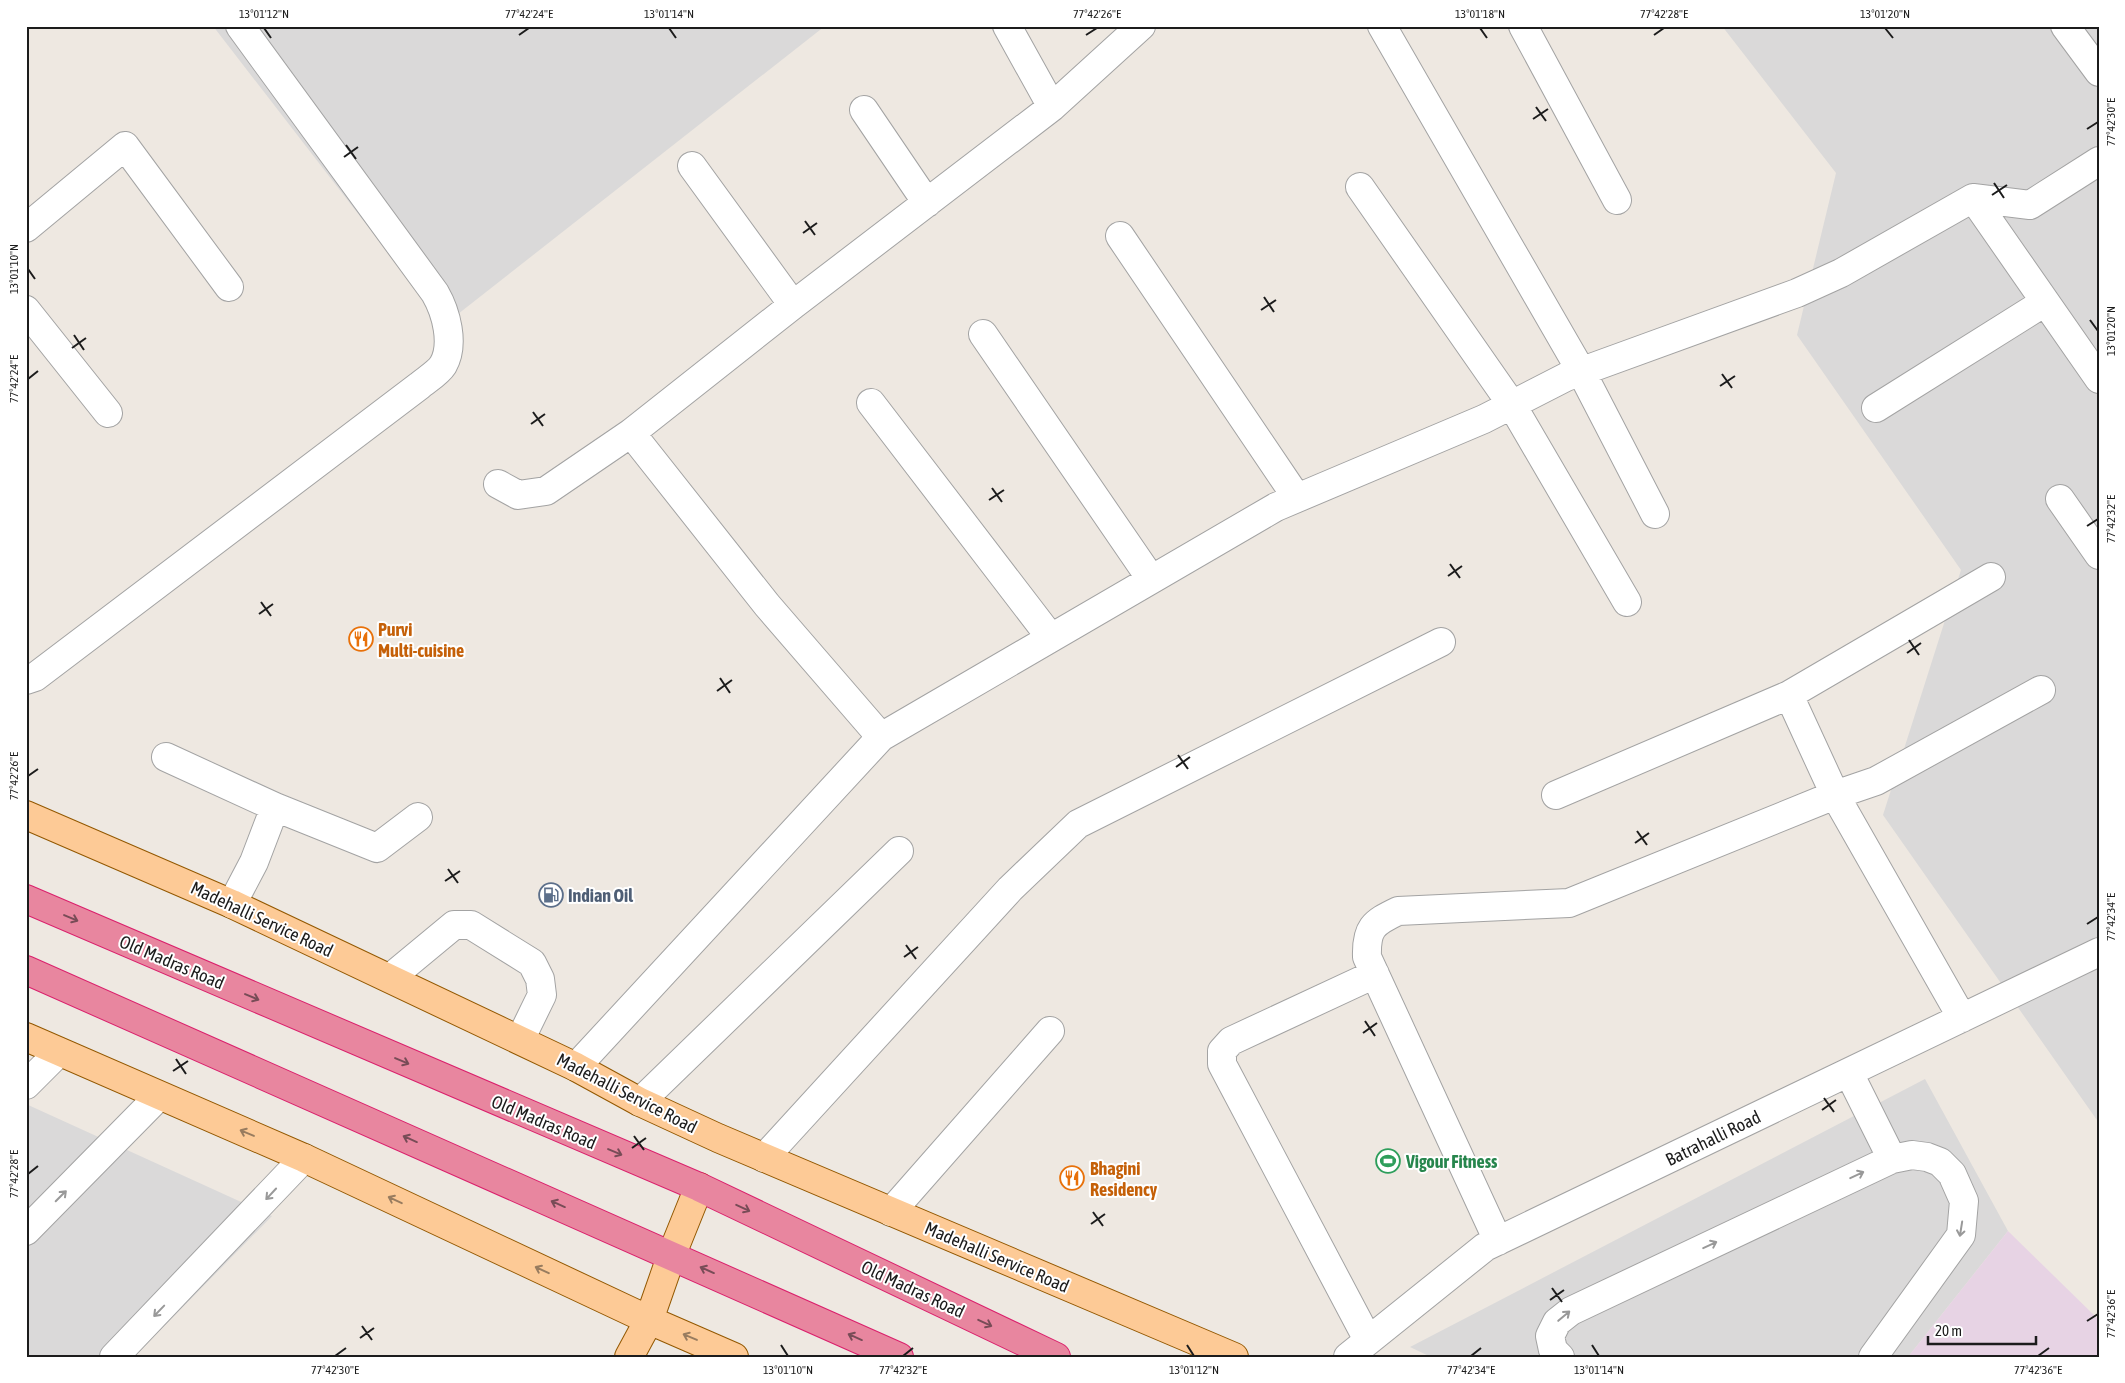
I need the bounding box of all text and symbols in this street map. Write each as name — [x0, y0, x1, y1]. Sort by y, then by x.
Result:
text: 13°01'12"N — [239, 7, 289, 21]
text: 77°42'24"E — [505, 7, 553, 21]
text: 13°01'14"N — [644, 7, 694, 21]
text: 77°42'26"E — [1073, 7, 1121, 21]
text: 13°01'18"N — [1455, 7, 1505, 21]
text: 77°42'28"E — [1640, 7, 1688, 21]
text: 13°01'20"N — [1860, 7, 1910, 21]
text: 77°42'30"E — [2104, 98, 2118, 146]
text: 13°01'10"N — [7, 244, 21, 294]
text: 13°01'20"N — [2104, 306, 2118, 356]
text: 77°42'24"E — [7, 355, 21, 403]
text: 77°42'32"E — [2104, 495, 2118, 543]
place label: Purvi Multi-cuisine — [378, 619, 464, 661]
restaurant icon: Purvi Multi-cuisine — [348, 626, 374, 652]
text: 77°42'26"E — [7, 752, 21, 800]
street label: Madehalli Service Road — [187, 877, 337, 961]
fuel station icon: Indian Oil — [538, 882, 564, 908]
place label: Indian Oil — [568, 885, 633, 906]
text: 77°42'34"E — [2104, 893, 2118, 941]
one-way arrow — [63, 914, 78, 924]
street label: Old Madras Road — [117, 931, 227, 993]
one-way arrow — [244, 992, 259, 1002]
street label: Madehalli Service Road — [553, 1049, 701, 1137]
one-way arrow — [394, 1057, 409, 1066]
street label: Old Madras Road — [489, 1091, 599, 1153]
street label: Batrahalli Road — [1662, 1106, 1764, 1170]
one-way arrow — [240, 1128, 255, 1138]
one-way arrow — [403, 1133, 418, 1143]
one-way arrow — [607, 1147, 622, 1157]
sports icon: Vigour Fitness — [1375, 1148, 1401, 1174]
text: 77°42'28"E — [7, 1150, 21, 1198]
place label: Vigour Fitness — [1405, 1151, 1498, 1172]
place label: Bhagini Residency — [1090, 1158, 1158, 1200]
restaurant icon: Bhagini Residency — [1059, 1165, 1085, 1191]
one-way arrow — [1849, 1170, 1864, 1180]
one-way arrow — [265, 1187, 277, 1200]
one-way arrow — [54, 1190, 67, 1202]
one-way arrow — [388, 1195, 403, 1205]
one-way arrow — [551, 1199, 566, 1209]
one-way arrow — [735, 1204, 750, 1214]
street label: Madehalli Service Road — [922, 1217, 1072, 1297]
one-way arrow — [1956, 1220, 1966, 1236]
one-way arrow — [1702, 1240, 1717, 1249]
street label: Old Madras Road — [858, 1256, 968, 1322]
one-way arrow — [535, 1264, 550, 1274]
one-way arrow — [700, 1265, 715, 1274]
text: 77°42'36"E — [2104, 1290, 2118, 1338]
one-way arrow — [153, 1304, 165, 1317]
one-way arrow — [1558, 1311, 1571, 1322]
scale bar — [1928, 1313, 2035, 1345]
one-way arrow — [977, 1318, 992, 1328]
text: 20 m — [1935, 1322, 1962, 1339]
one-way arrow — [848, 1331, 863, 1341]
one-way arrow — [683, 1332, 698, 1342]
text: 77°42'30"E — [311, 1363, 359, 1377]
text: 13°01'10"N — [763, 1363, 813, 1377]
text: 77°42'32"E — [879, 1363, 927, 1377]
text: 13°01'12"N — [1169, 1363, 1219, 1377]
text: 77°42'34"E — [1447, 1363, 1495, 1377]
text: 13°01'14"N — [1574, 1363, 1624, 1377]
text: 77°42'36"E — [2014, 1363, 2062, 1377]

